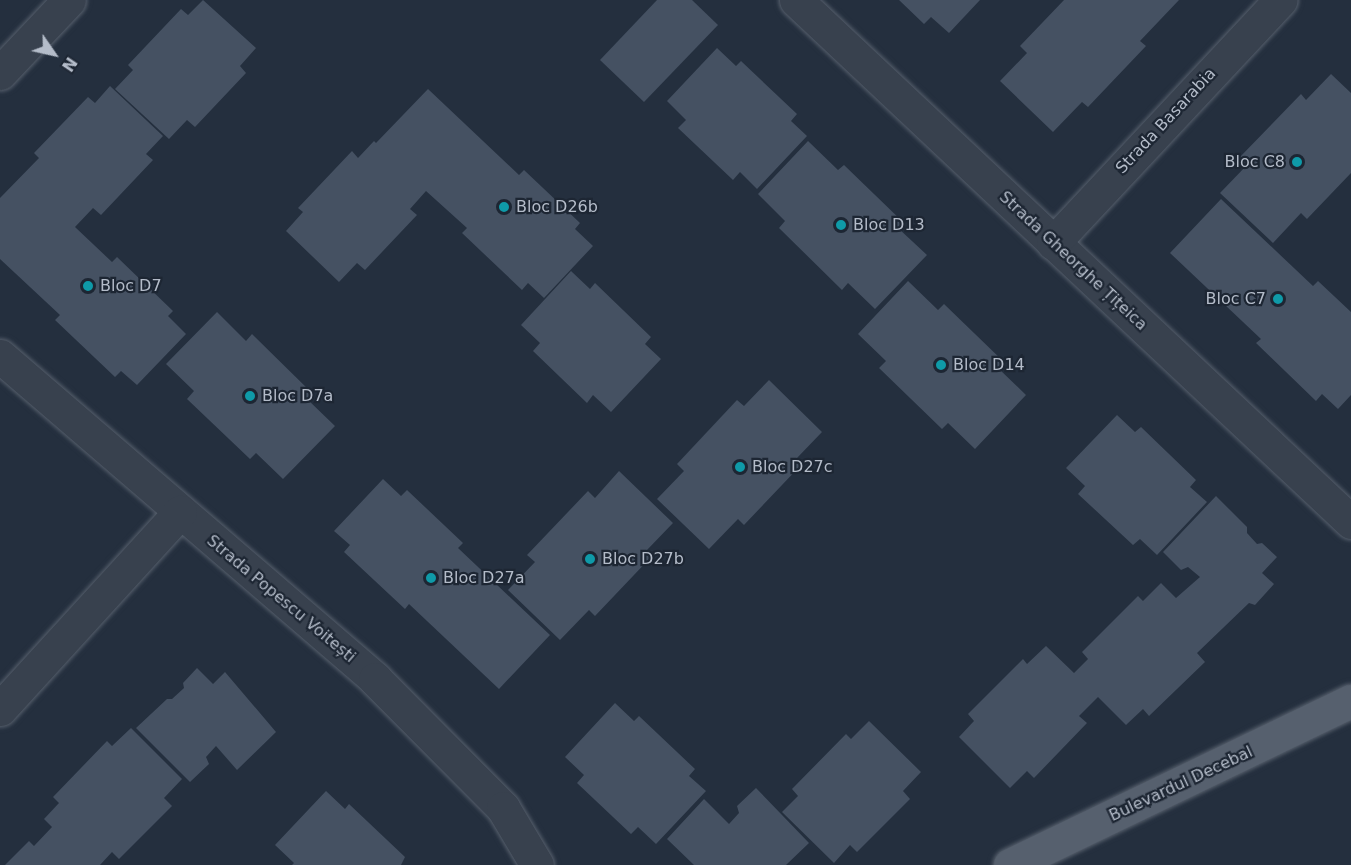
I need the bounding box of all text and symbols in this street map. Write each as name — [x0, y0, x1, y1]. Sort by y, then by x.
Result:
north arrow — [24, 24, 84, 84]
text: N — [58, 53, 81, 75]
street label: Strada Basarabia — [1112, 64, 1220, 178]
place label: Bloc C8 — [1225, 152, 1285, 172]
marker: Bloc C8 — [1290, 155, 1304, 169]
street label: Strada Gheorghe Țițeica — [995, 188, 1151, 334]
place label: Bloc D26b — [516, 197, 598, 217]
marker: Bloc D26b — [497, 200, 511, 214]
place label: Bloc D13 — [853, 215, 925, 235]
marker: Bloc D13 — [834, 218, 848, 232]
place label: Bloc D7 — [100, 276, 162, 296]
marker: Bloc D7 — [81, 279, 95, 293]
place label: Bloc C7 — [1206, 289, 1266, 309]
marker: Bloc C7 — [1271, 292, 1285, 306]
place label: Bloc D14 — [953, 355, 1025, 375]
marker: Bloc D14 — [934, 358, 948, 372]
place label: Bloc D7a — [262, 386, 333, 406]
marker: Bloc D7a — [243, 389, 257, 403]
place label: Bloc D27c — [752, 457, 833, 477]
marker: Bloc D27c — [733, 460, 747, 474]
street label: Strada Popescu Voitești — [203, 531, 359, 667]
place label: Bloc D27b — [602, 549, 684, 569]
marker: Bloc D27b — [583, 552, 597, 566]
place label: Bloc D27a — [443, 568, 525, 588]
marker: Bloc D27a — [424, 571, 438, 585]
street label: Bulevardul Decebal — [1106, 742, 1256, 826]

